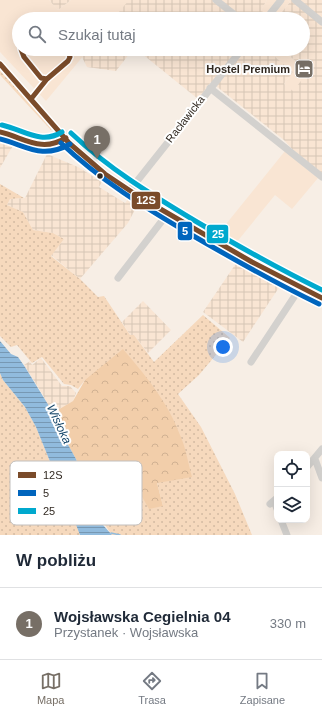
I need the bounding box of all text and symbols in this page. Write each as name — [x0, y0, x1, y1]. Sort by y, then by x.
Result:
search box — [12, 12, 310, 56]
icon: search — [26, 23, 48, 45]
text: Szukaj tutaj — [58, 26, 136, 43]
hotel icon: Hostel Premium — [293, 58, 315, 80]
place label: Hostel Premium — [206, 63, 290, 75]
street label: Racławicka — [163, 93, 207, 145]
pin: 1 — [84, 126, 110, 159]
unlabelled marker — [95, 171, 105, 181]
line badge: 12S — [131, 191, 161, 210]
text: 12S — [136, 194, 156, 206]
line badge: 5 — [177, 221, 193, 241]
line badge: 25 — [206, 224, 229, 244]
text: 5 — [182, 225, 188, 237]
text: 25 — [212, 228, 224, 240]
your location — [213, 337, 233, 357]
water label: Wisłoka — [44, 402, 74, 446]
map controls — [274, 451, 310, 523]
button: locate — [274, 451, 310, 487]
legend — [10, 461, 142, 525]
text: 12S — [43, 469, 63, 481]
text: 5 — [43, 487, 49, 499]
button: layers — [274, 487, 310, 523]
text: 25 — [43, 505, 55, 517]
text: W pobliżu — [16, 551, 96, 570]
text: Wojsławska Cegielnia 04 — [54, 608, 230, 625]
text: 1 — [25, 616, 33, 631]
text: 330 m — [270, 616, 306, 631]
text: Przystanek · Wojsławska — [54, 625, 198, 640]
tab: Mapa — [37, 670, 64, 706]
tab: Trasa — [138, 670, 166, 706]
tab: Zapisane — [240, 670, 285, 706]

